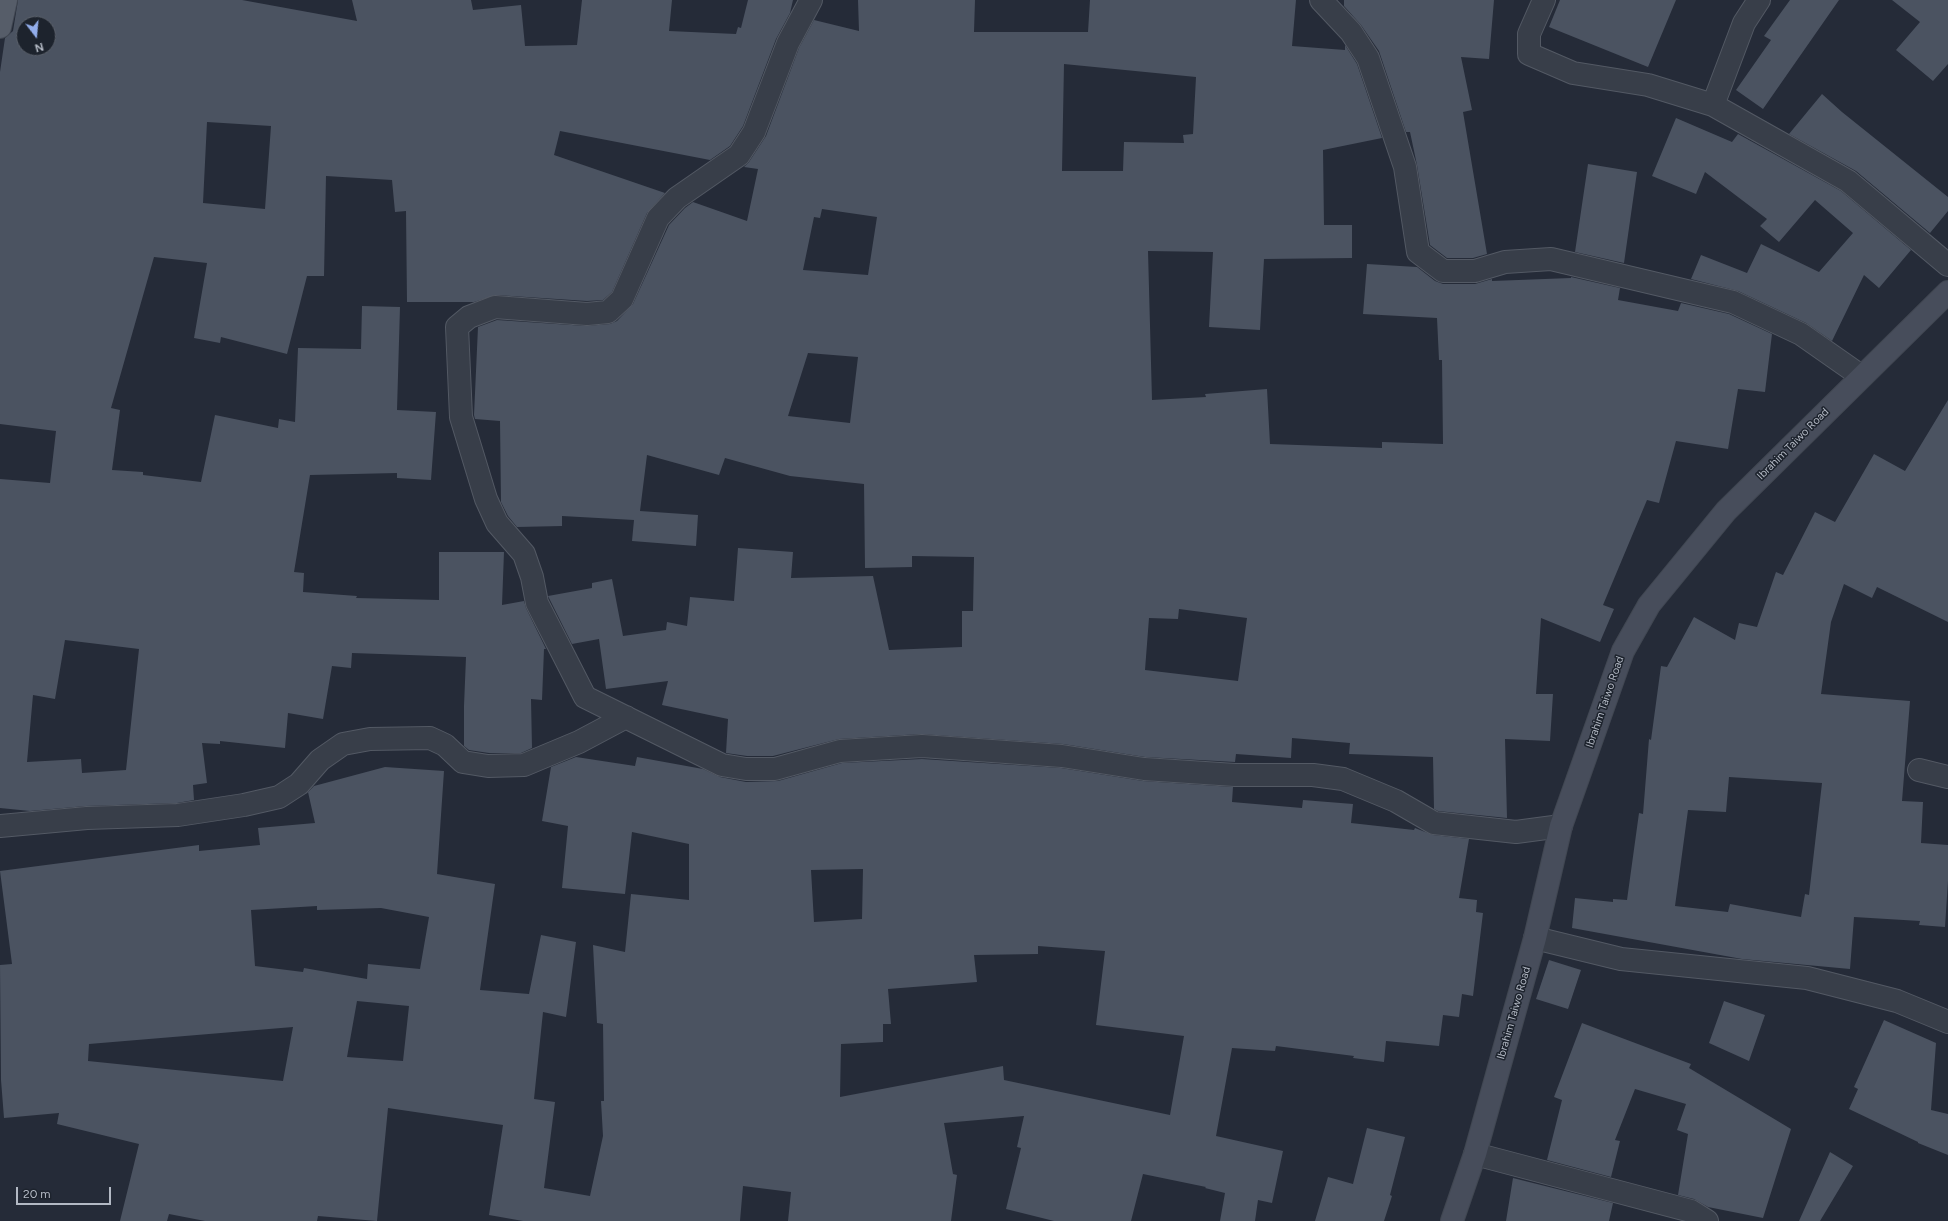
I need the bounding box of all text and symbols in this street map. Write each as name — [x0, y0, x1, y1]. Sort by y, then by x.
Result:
north arrow — [16, 16, 56, 56]
text: N — [33, 40, 45, 54]
street label: Ibrahim Taiwo Road — [1754, 405, 1832, 483]
street label: Ibrahim Taiwo Road — [1583, 654, 1627, 750]
street label: Ibrahim Taiwo Road — [1494, 965, 1534, 1061]
scale bar — [18, 1179, 113, 1205]
text: 20 m — [23, 1187, 51, 1201]

